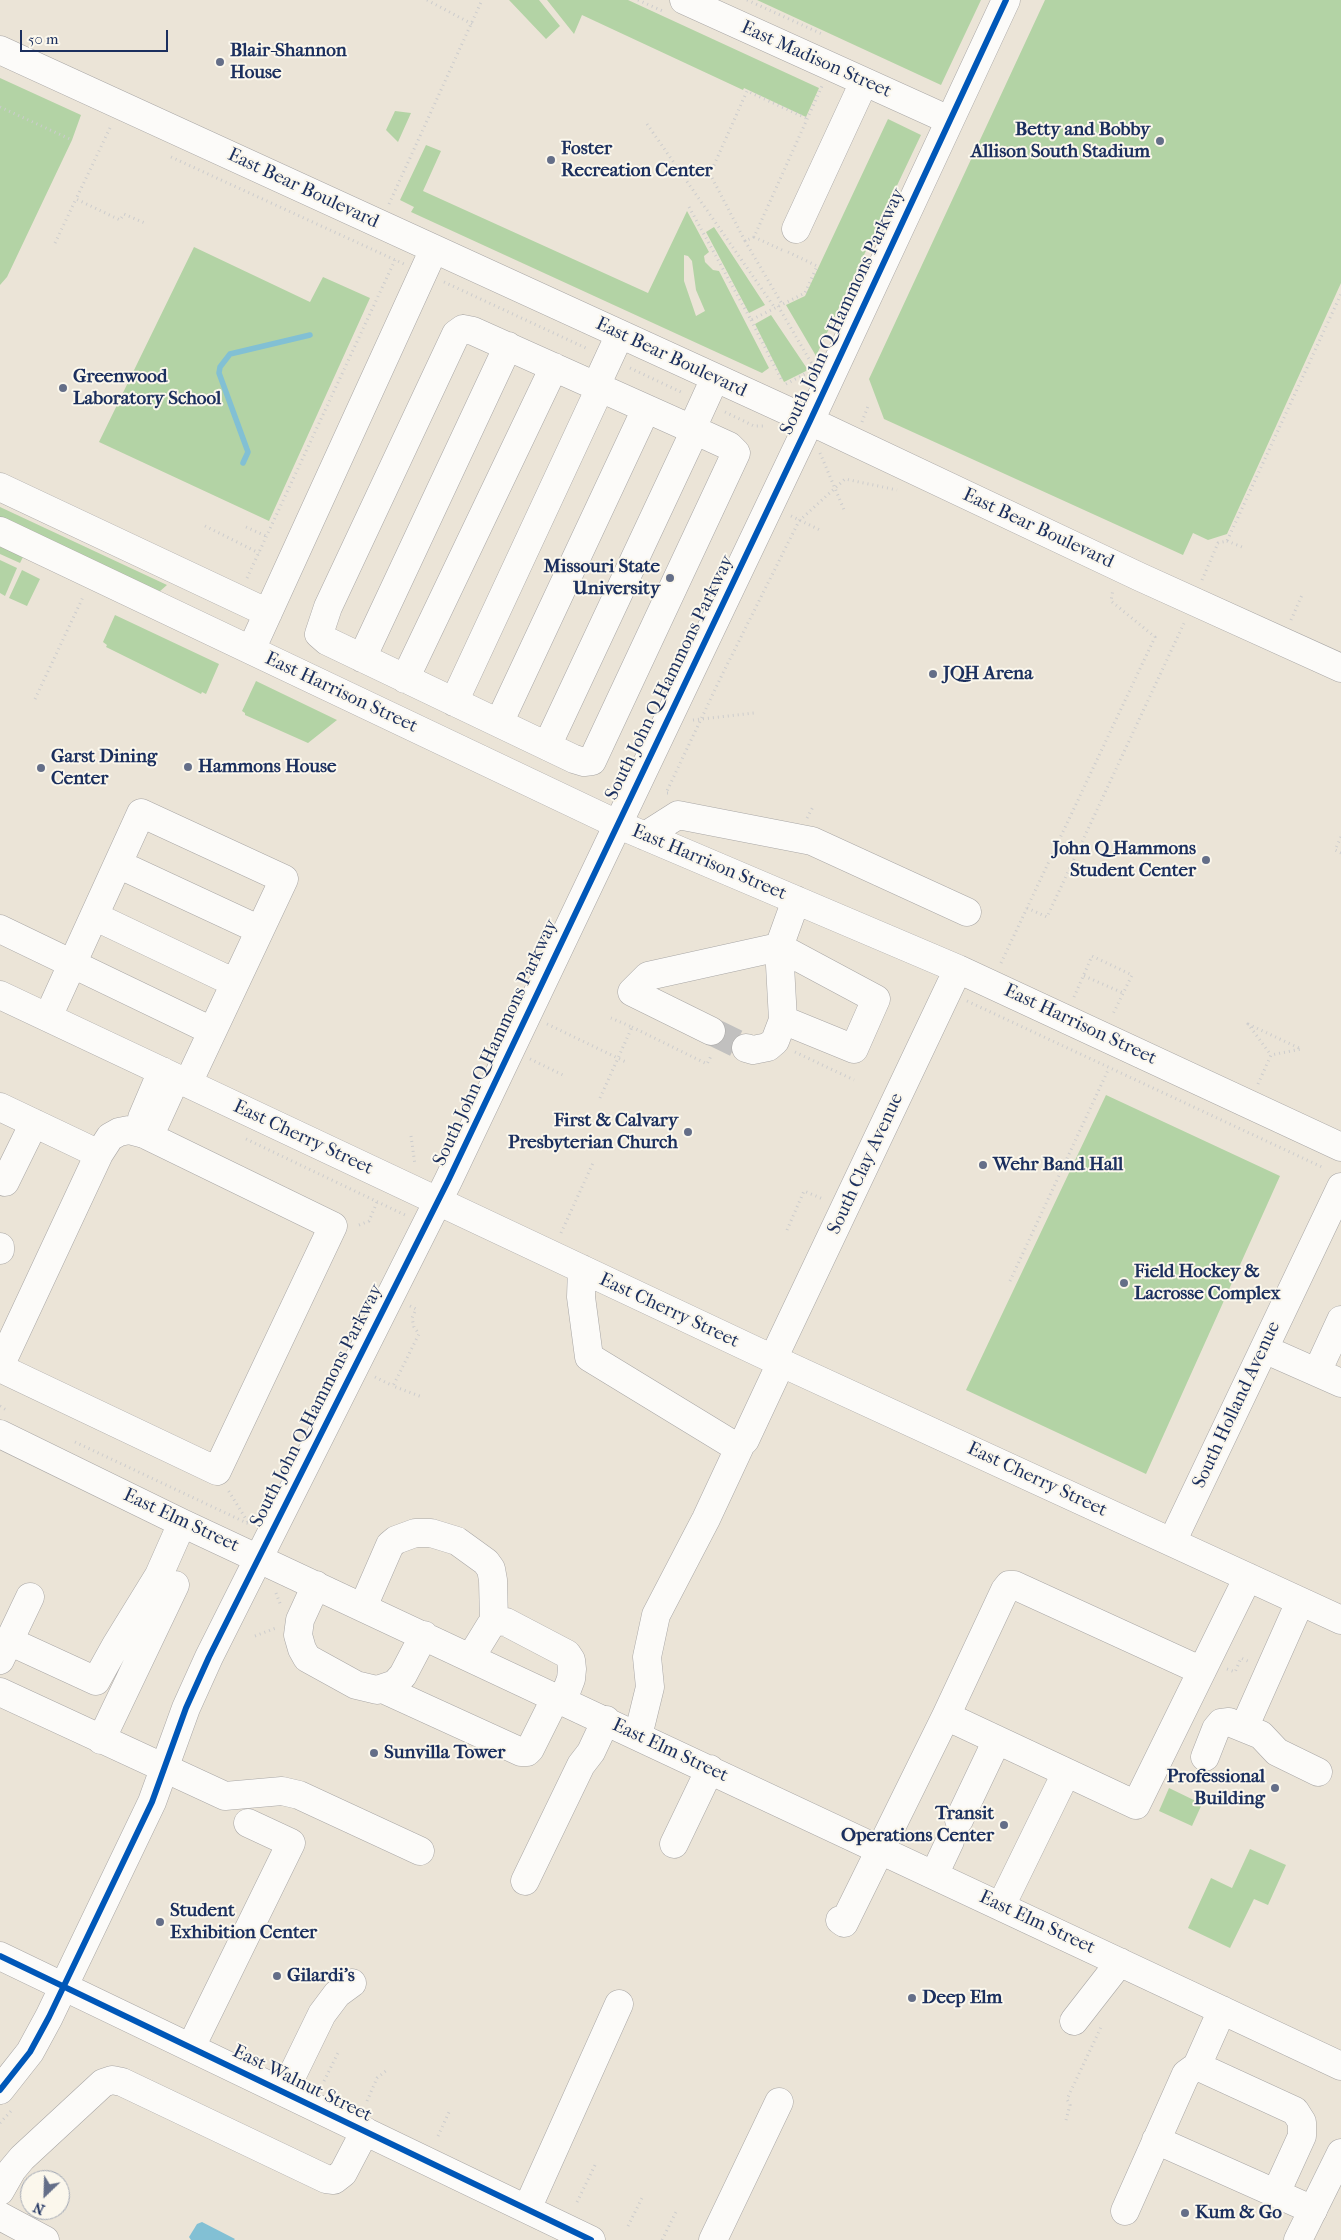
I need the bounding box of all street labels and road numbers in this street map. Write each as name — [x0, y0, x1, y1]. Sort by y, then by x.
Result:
street label: East Madison Street — [737, 17, 895, 103]
street label: East Bear Boulevard — [224, 144, 382, 234]
street label: South John Q Hammons Parkway — [776, 185, 910, 439]
street label: East Bear Boulevard — [592, 313, 750, 403]
street label: East Bear Boulevard — [959, 484, 1117, 574]
street label: South John Q Hammons Parkway — [601, 552, 739, 804]
street label: East Harrison Street — [261, 648, 421, 738]
street label: East Harrison Street — [628, 820, 790, 906]
street label: South John Q Hammons Parkway — [429, 916, 563, 1170]
street label: East Harrison Street — [1000, 980, 1160, 1070]
street label: South Clay Avenue — [823, 1090, 909, 1238]
street label: East Cherry Street — [230, 1096, 376, 1180]
street label: East Cherry Street — [596, 1269, 742, 1353]
street label: South John Q Hammons Parkway — [246, 1281, 388, 1531]
street label: South Holland Avenue — [1188, 1318, 1286, 1492]
street label: East Cherry Street — [964, 1438, 1110, 1522]
street label: East Elm Street — [119, 1484, 243, 1558]
street label: East Elm Street — [608, 1714, 732, 1788]
street label: East Elm Street — [975, 1886, 1099, 1960]
street label: East Walnut Street — [229, 2040, 375, 2128]

